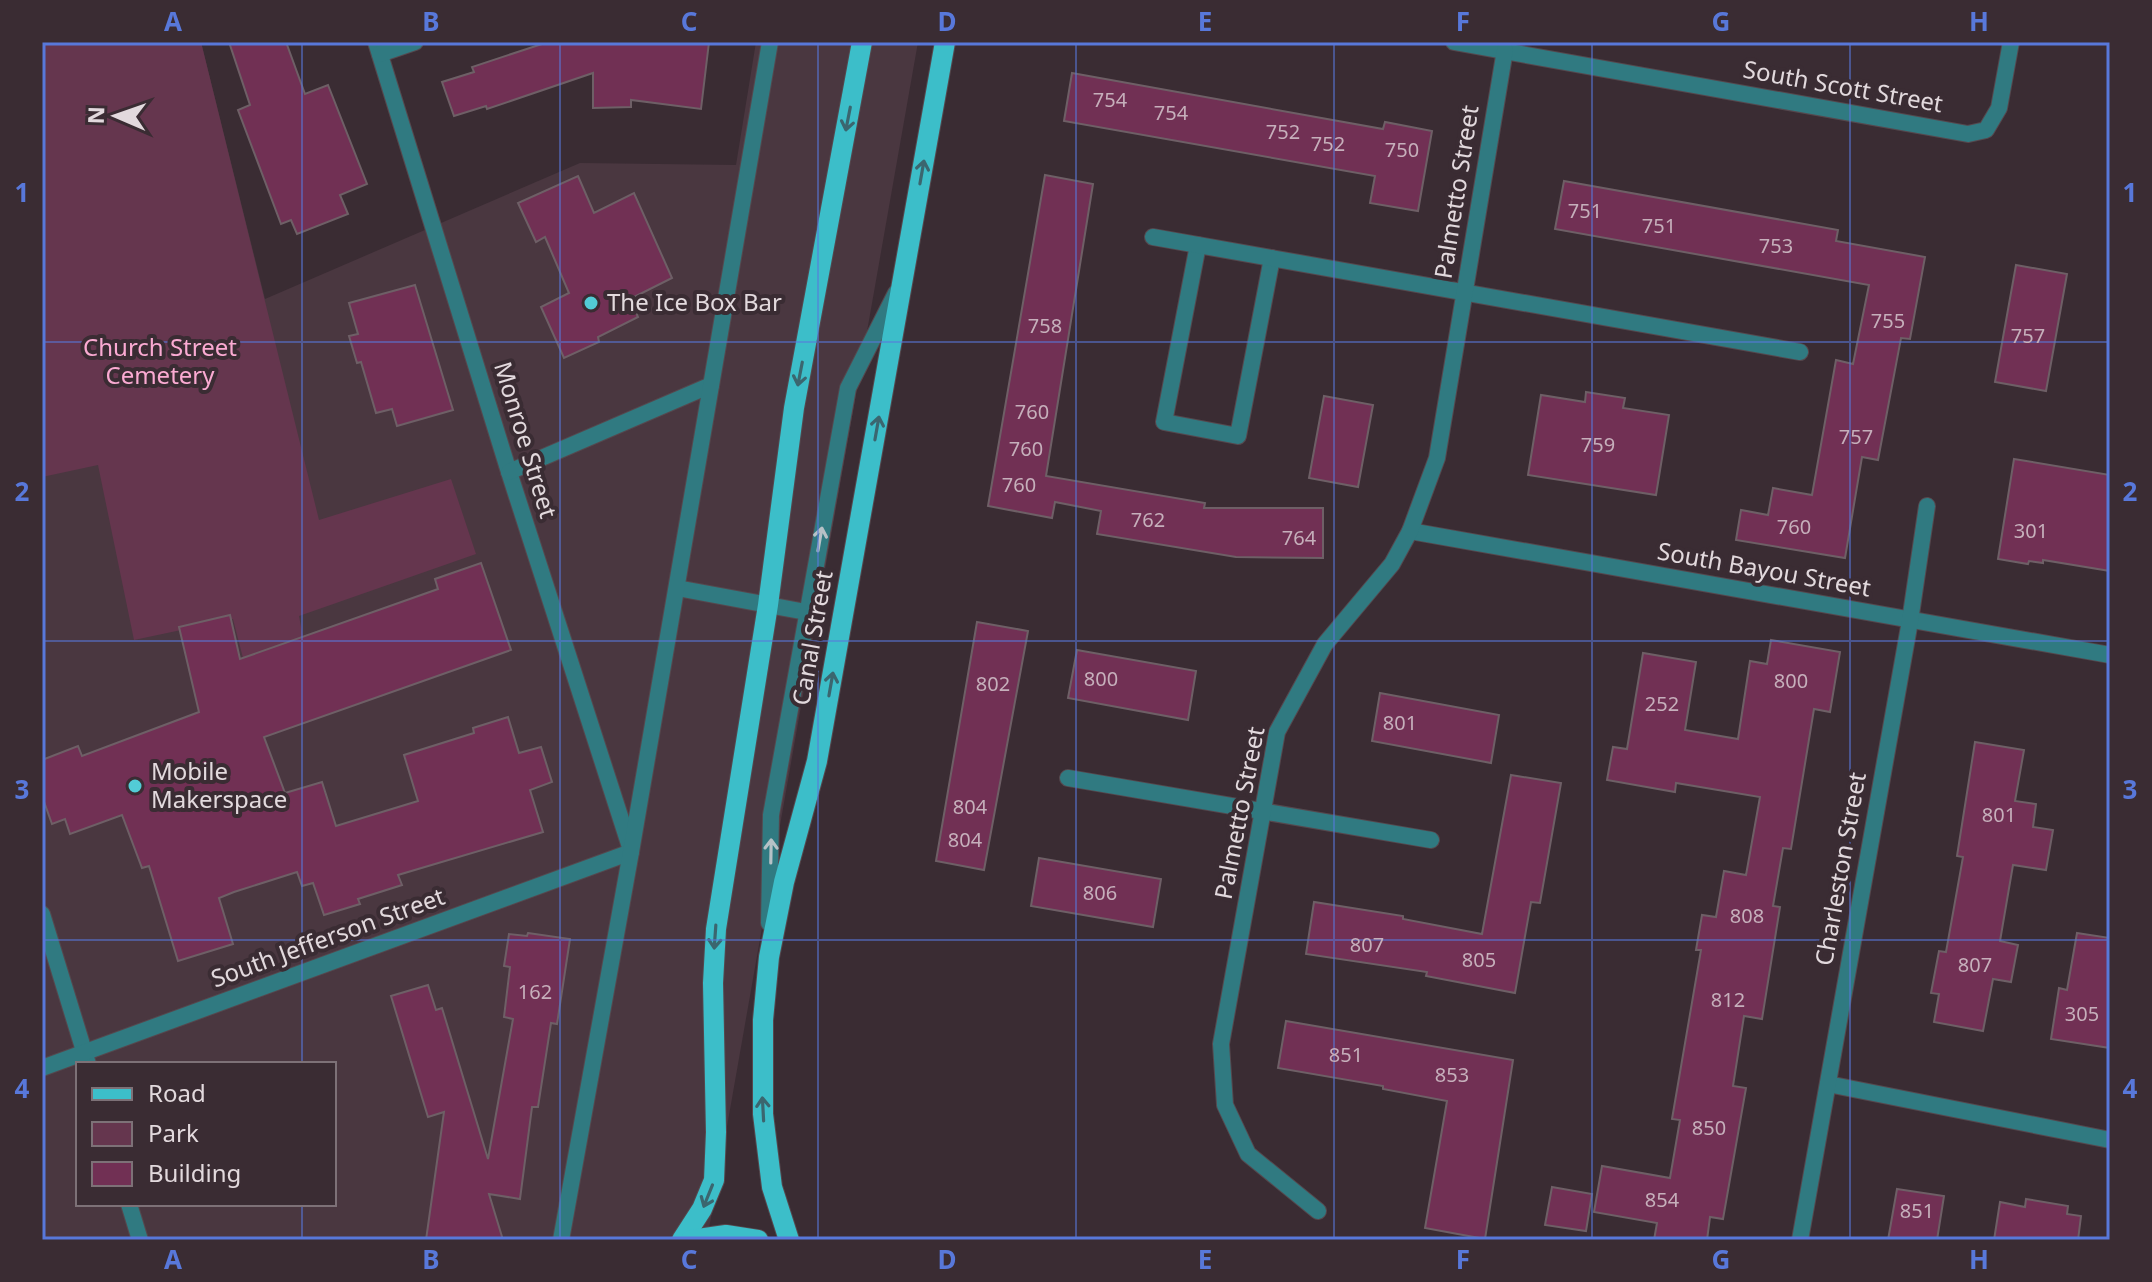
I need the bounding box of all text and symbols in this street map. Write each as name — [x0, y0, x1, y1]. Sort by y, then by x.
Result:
text: A — [164, 3, 182, 39]
text: B — [422, 3, 440, 39]
text: C — [681, 3, 697, 39]
text: D — [937, 3, 957, 39]
text: E — [1198, 3, 1212, 39]
text: F — [1456, 3, 1470, 39]
text: G — [1712, 3, 1730, 39]
text: H — [1969, 3, 1989, 39]
street label: South Scott Street — [1741, 52, 1946, 119]
north arrow — [76, 76, 156, 156]
house number: 754 — [1093, 86, 1128, 113]
house number: 754 — [1154, 99, 1189, 126]
street label: Palmetto Street — [1426, 102, 1486, 281]
one-way arrow — [840, 105, 855, 131]
text: N — [80, 106, 110, 125]
house number: 752 — [1266, 118, 1300, 145]
house number: 752 — [1311, 130, 1345, 157]
house number: 750 — [1385, 136, 1419, 163]
one-way arrow — [915, 160, 930, 185]
text: 1 — [15, 174, 29, 210]
text: 1 — [2123, 174, 2137, 210]
house number: 751 — [1568, 197, 1602, 224]
house number: 751 — [1642, 212, 1676, 239]
house number: 753 — [1759, 232, 1793, 259]
place label: The Ice Box Bar — [607, 285, 782, 318]
marker: The Ice Box Bar — [582, 294, 600, 312]
house number: 755 — [1871, 307, 1905, 334]
house number: 758 — [1028, 312, 1062, 339]
house number: 757 — [2011, 322, 2045, 349]
park label: Church Street Cemetery — [83, 330, 237, 391]
street label: Monroe Street — [487, 357, 566, 522]
one-way arrow — [792, 361, 807, 387]
house number: 760 — [1015, 398, 1049, 425]
one-way arrow — [870, 416, 885, 441]
house number: 757 — [1839, 423, 1873, 450]
house number: 759 — [1581, 431, 1615, 458]
house number: 760 — [1009, 435, 1043, 462]
house number: 760 — [1002, 471, 1036, 498]
text: 2 — [15, 473, 30, 509]
text: 2 — [2123, 473, 2138, 509]
house number: 762 — [1131, 506, 1165, 533]
house number: 760 — [1777, 513, 1811, 540]
house number: 301 — [2014, 517, 2048, 544]
house number: 764 — [1282, 524, 1317, 551]
one-way arrow — [813, 527, 828, 552]
street label: South Bayou Street — [1655, 534, 1874, 604]
street label: Canal Street — [783, 567, 840, 708]
house number: 800 — [1084, 665, 1118, 692]
house number: 800 — [1774, 667, 1808, 694]
house number: 802 — [976, 670, 1010, 697]
one-way arrow — [825, 672, 840, 697]
house number: 252 — [1645, 690, 1679, 717]
house number: 801 — [1383, 709, 1417, 736]
street label: Palmetto Street — [1206, 723, 1272, 902]
place label: Mobile Makerspace — [151, 754, 287, 815]
street label: Charleston Street — [1806, 769, 1873, 968]
text: 3 — [15, 771, 29, 807]
text: 3 — [2123, 771, 2137, 807]
marker: Mobile Makerspace — [126, 777, 144, 795]
house number: 804 — [953, 793, 988, 820]
house number: 801 — [1982, 801, 2016, 828]
house number: 804 — [948, 826, 983, 853]
one-way arrow — [763, 838, 778, 865]
street label: South Jefferson Street — [206, 879, 449, 994]
house number: 806 — [1083, 879, 1117, 906]
house number: 808 — [1730, 902, 1764, 929]
one-way arrow — [707, 923, 722, 950]
house number: 807 — [1350, 931, 1384, 958]
house number: 805 — [1462, 946, 1496, 973]
house number: 807 — [1958, 951, 1992, 978]
house number: 162 — [518, 978, 552, 1005]
house number: 812 — [1711, 986, 1745, 1013]
house number: 305 — [2065, 1000, 2099, 1027]
house number: 851 — [1329, 1041, 1363, 1068]
house number: 853 — [1435, 1061, 1469, 1088]
legend — [76, 1062, 336, 1206]
text: 4 — [15, 1070, 30, 1106]
text: 4 — [2123, 1070, 2138, 1106]
text: Road — [148, 1076, 206, 1109]
one-way arrow — [755, 1096, 770, 1123]
house number: 850 — [1692, 1114, 1726, 1141]
text: Park — [148, 1116, 199, 1149]
text: Building — [148, 1156, 241, 1189]
one-way arrow — [699, 1183, 714, 1208]
house number: 854 — [1645, 1186, 1680, 1213]
house number: 851 — [1900, 1197, 1934, 1224]
text: A — [164, 1241, 182, 1277]
text: B — [422, 1241, 440, 1277]
text: C — [681, 1241, 697, 1277]
text: D — [937, 1241, 957, 1277]
text: E — [1198, 1241, 1212, 1277]
text: F — [1456, 1241, 1470, 1277]
text: G — [1712, 1241, 1730, 1277]
text: H — [1969, 1241, 1989, 1277]

